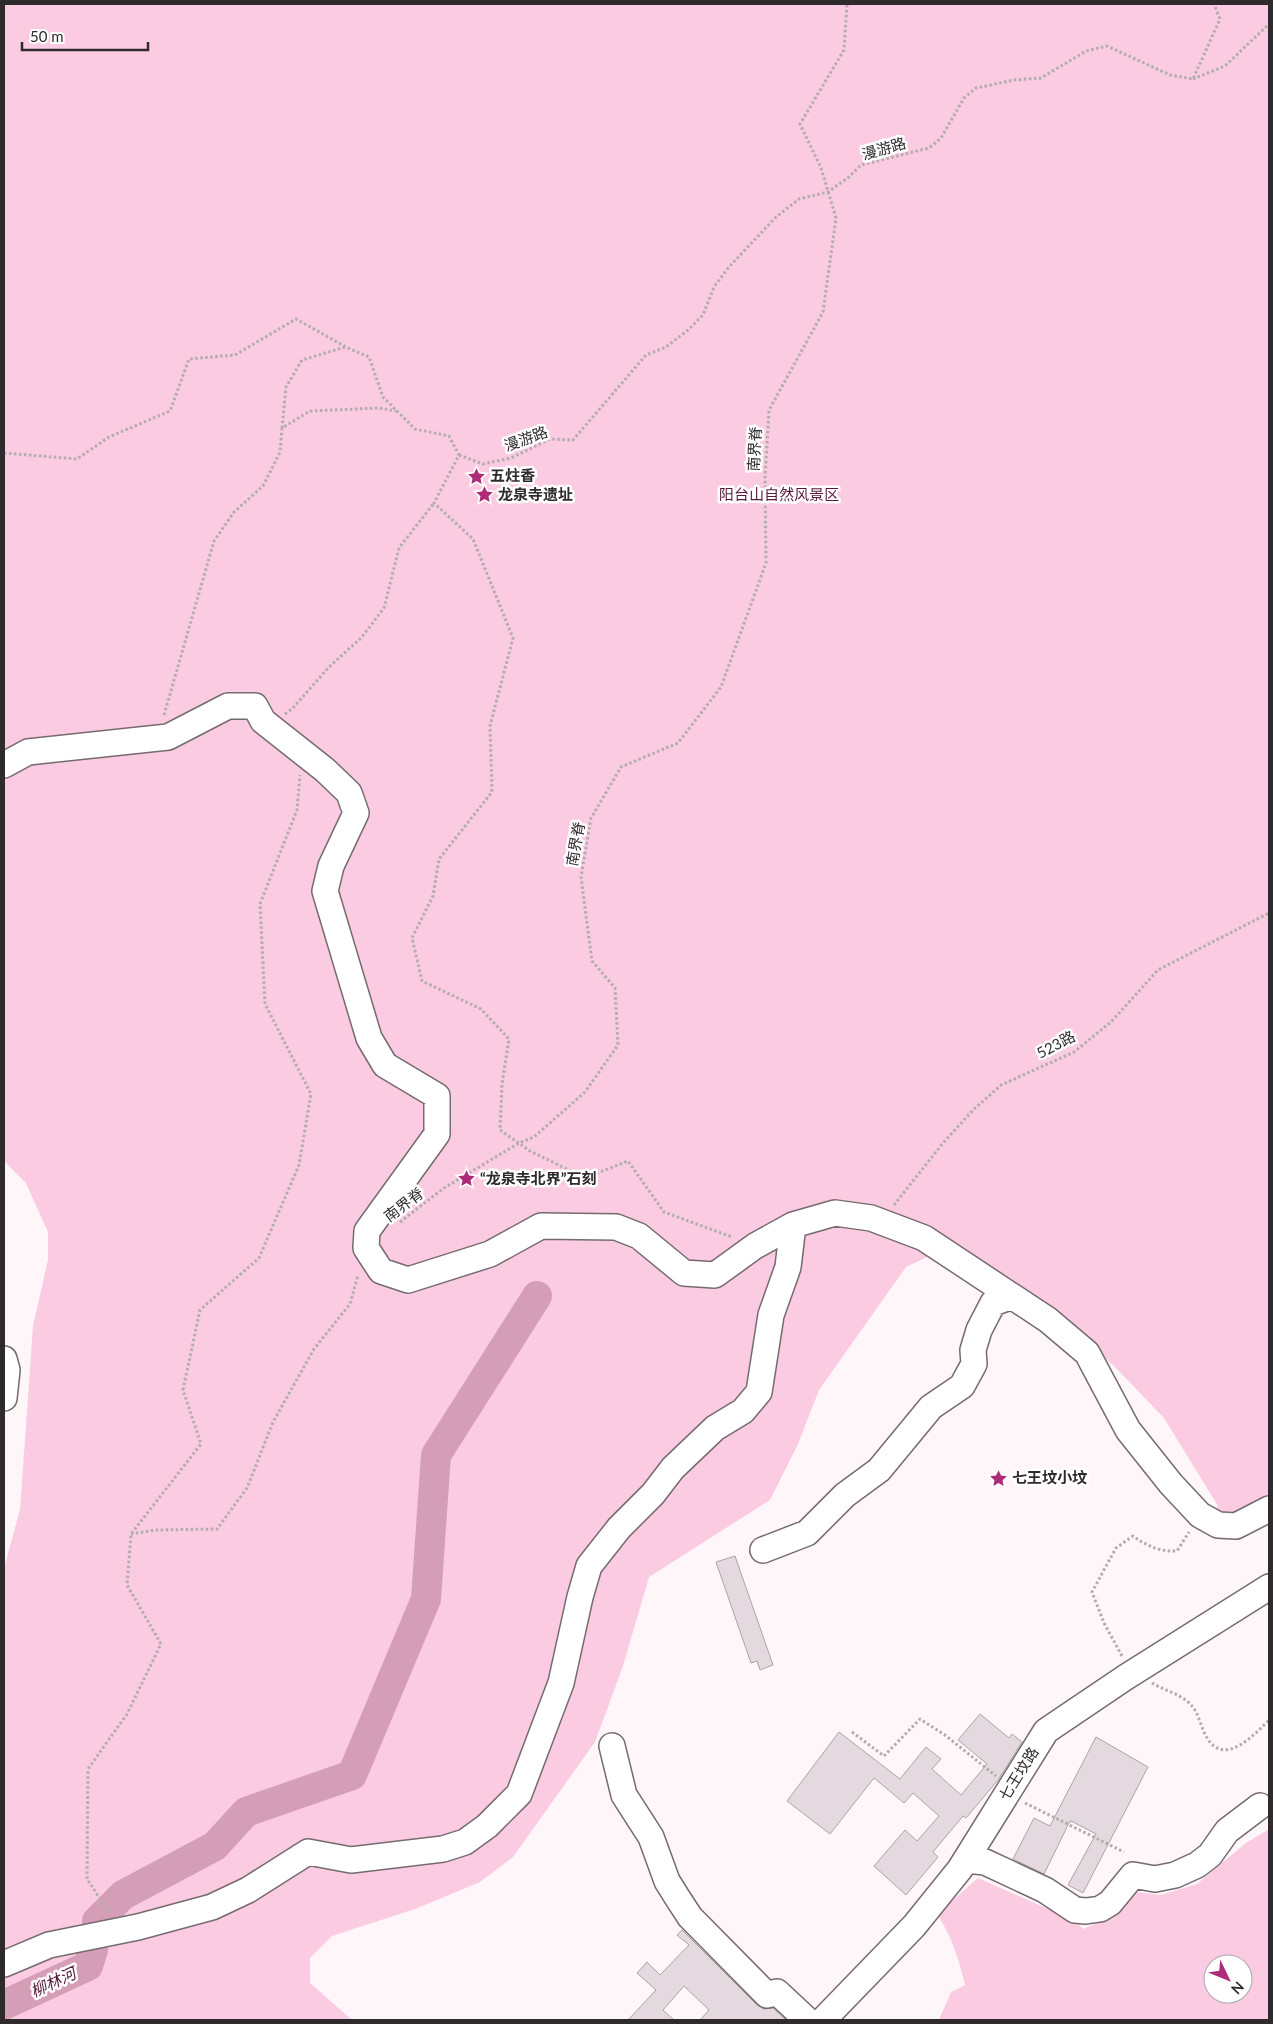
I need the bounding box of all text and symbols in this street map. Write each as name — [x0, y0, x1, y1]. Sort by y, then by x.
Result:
scale bar — [22, 20, 149, 52]
text: 50 m — [30, 27, 64, 45]
street label: 漫游路 — [860, 133, 908, 163]
street label: 漫游路 — [501, 422, 550, 454]
street label: 南界脊 — [744, 426, 764, 472]
place icon: 五炷香 — [466, 466, 486, 486]
place label: 五炷香 — [490, 466, 535, 484]
place icon: 龙泉寺遗址 — [474, 485, 494, 505]
place label: 龙泉寺遗址 — [498, 485, 573, 503]
park label: 阳台山自然风景区 — [719, 485, 839, 503]
street label: 南界脊 — [562, 820, 588, 868]
street label: 523路 — [1033, 1027, 1078, 1062]
place icon: “龙泉寺北界”石刻 — [456, 1169, 476, 1189]
place label: “龙泉寺北界”石刻 — [480, 1169, 597, 1187]
street label: 南界脊 — [380, 1183, 427, 1225]
place icon: 七王坟小坟 — [988, 1468, 1008, 1488]
place label: 七王坟小坟 — [1012, 1468, 1087, 1486]
street label: 七王坟路 — [995, 1743, 1042, 1804]
north arrow — [1203, 1954, 1253, 2004]
water label: 柳林河 — [27, 1962, 81, 2000]
text: N — [1228, 1978, 1248, 1998]

